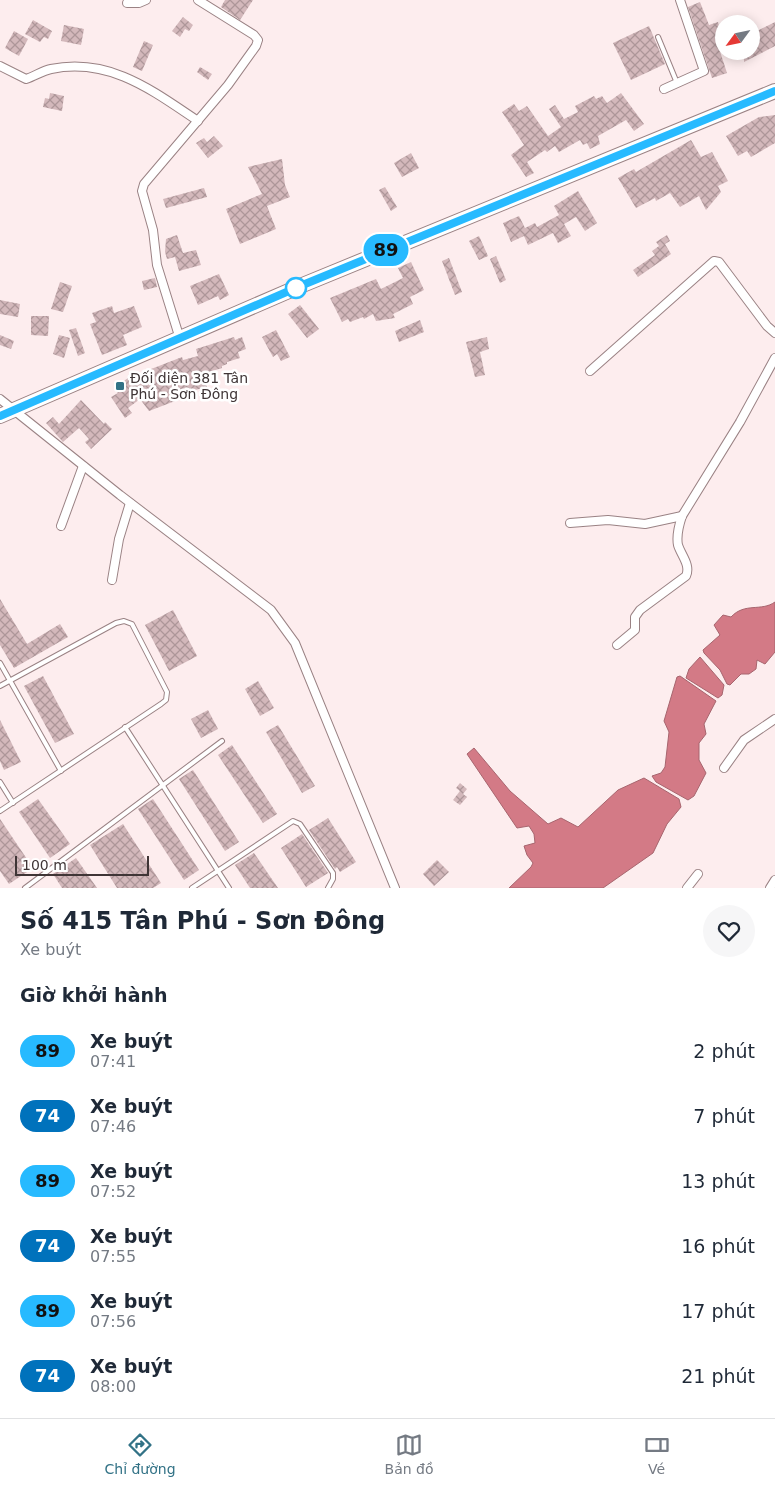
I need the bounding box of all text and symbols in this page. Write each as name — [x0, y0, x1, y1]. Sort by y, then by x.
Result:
north arrow — [715, 15, 760, 60]
map controls — [715, 15, 760, 60]
line badge: 89 — [364, 234, 408, 266]
text: 89 — [373, 239, 399, 260]
unlabelled marker — [285, 277, 307, 299]
place label: Đối diện 381 Tân Phú - Sơn Đông — [130, 370, 248, 402]
marker: Đối diện 381 Tân Phú - Sơn Đông — [114, 380, 126, 392]
scale bar — [15, 853, 149, 876]
text: 100 m — [22, 857, 67, 873]
button: heart — [703, 905, 755, 957]
text: Số 415 Tân Phú - Sơn Đông — [20, 907, 385, 935]
text: Xe buýt — [20, 940, 81, 959]
text: Giờ khởi hành — [20, 984, 168, 1006]
text: Xe buýt — [90, 1030, 172, 1052]
text: 89 — [35, 1040, 60, 1061]
text: 2 phút — [693, 1040, 755, 1062]
text: 07:41 — [90, 1052, 136, 1071]
text: Xe buýt — [90, 1095, 172, 1117]
text: 74 — [35, 1105, 60, 1126]
text: 7 phút — [693, 1105, 755, 1127]
text: 07:46 — [90, 1117, 136, 1136]
text: Xe buýt — [90, 1160, 172, 1182]
text: 89 — [35, 1170, 60, 1191]
text: 13 phút — [681, 1170, 755, 1192]
text: 07:52 — [90, 1182, 136, 1201]
text: Xe buýt — [90, 1225, 172, 1247]
text: 74 — [35, 1235, 60, 1256]
text: 16 phút — [681, 1235, 755, 1257]
text: 07:55 — [90, 1247, 136, 1266]
text: Xe buýt — [90, 1290, 172, 1312]
text: 89 — [35, 1300, 60, 1321]
text: 17 phút — [681, 1300, 755, 1322]
text: 07:56 — [90, 1312, 136, 1331]
text: Xe buýt — [90, 1355, 172, 1377]
text: 74 — [35, 1365, 60, 1386]
text: 21 phút — [681, 1365, 755, 1387]
text: 08:00 — [90, 1377, 136, 1396]
tab: Chỉ đường — [104, 1431, 176, 1477]
tab: Bản đồ — [385, 1431, 434, 1477]
tab: Vé — [643, 1431, 671, 1477]

